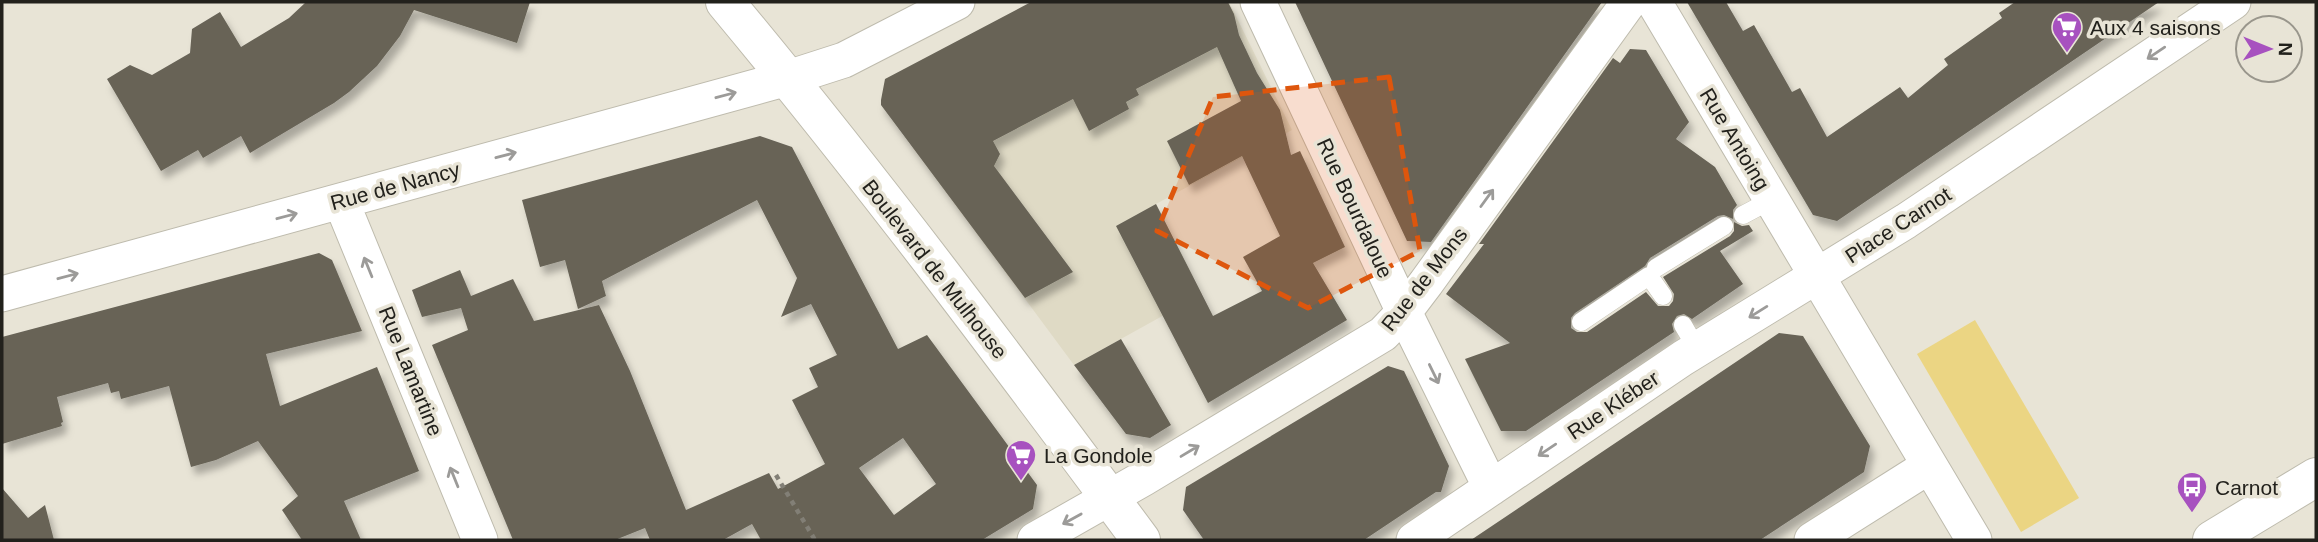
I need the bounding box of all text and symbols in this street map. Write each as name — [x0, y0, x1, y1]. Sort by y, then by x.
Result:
supermarket icon: Aux 4 saisons — [2050, 10, 2084, 54]
north arrow — [2234, 14, 2304, 84]
place label: Aux 4 saisons — [2090, 16, 2221, 39]
text: N — [2275, 42, 2296, 56]
one-way arrow — [2147, 47, 2167, 61]
street label: Rue Antoing — [1696, 84, 1774, 194]
one-way arrow — [714, 87, 736, 100]
street label: Rue Bourdaloue — [1313, 134, 1397, 282]
one-way arrow — [495, 148, 517, 161]
street label: Rue de Nancy — [328, 158, 463, 214]
street label: Boulevard de Mulhouse — [858, 175, 1012, 363]
street label: Place Carnot — [1841, 182, 1955, 268]
one-way arrow — [1480, 189, 1494, 208]
one-way arrow — [275, 209, 298, 222]
street label: Rue de Mons — [1376, 223, 1472, 335]
one-way arrow — [360, 256, 373, 278]
one-way arrow — [56, 269, 78, 282]
street label: Rue Lamartine — [375, 303, 447, 439]
one-way arrow — [1749, 306, 1769, 320]
one-way arrow — [1428, 363, 1442, 383]
street label: Rue Kléber — [1563, 366, 1663, 444]
supermarket icon: La Gondole — [1004, 438, 1038, 482]
one-way arrow — [1179, 443, 1199, 457]
one-way arrow — [1538, 443, 1557, 457]
place label: La Gondole — [1044, 444, 1153, 467]
one-way arrow — [447, 467, 460, 488]
bus stop icon: Carnot — [2175, 470, 2209, 514]
place label: Carnot — [2215, 476, 2278, 499]
one-way arrow — [1063, 512, 1083, 526]

